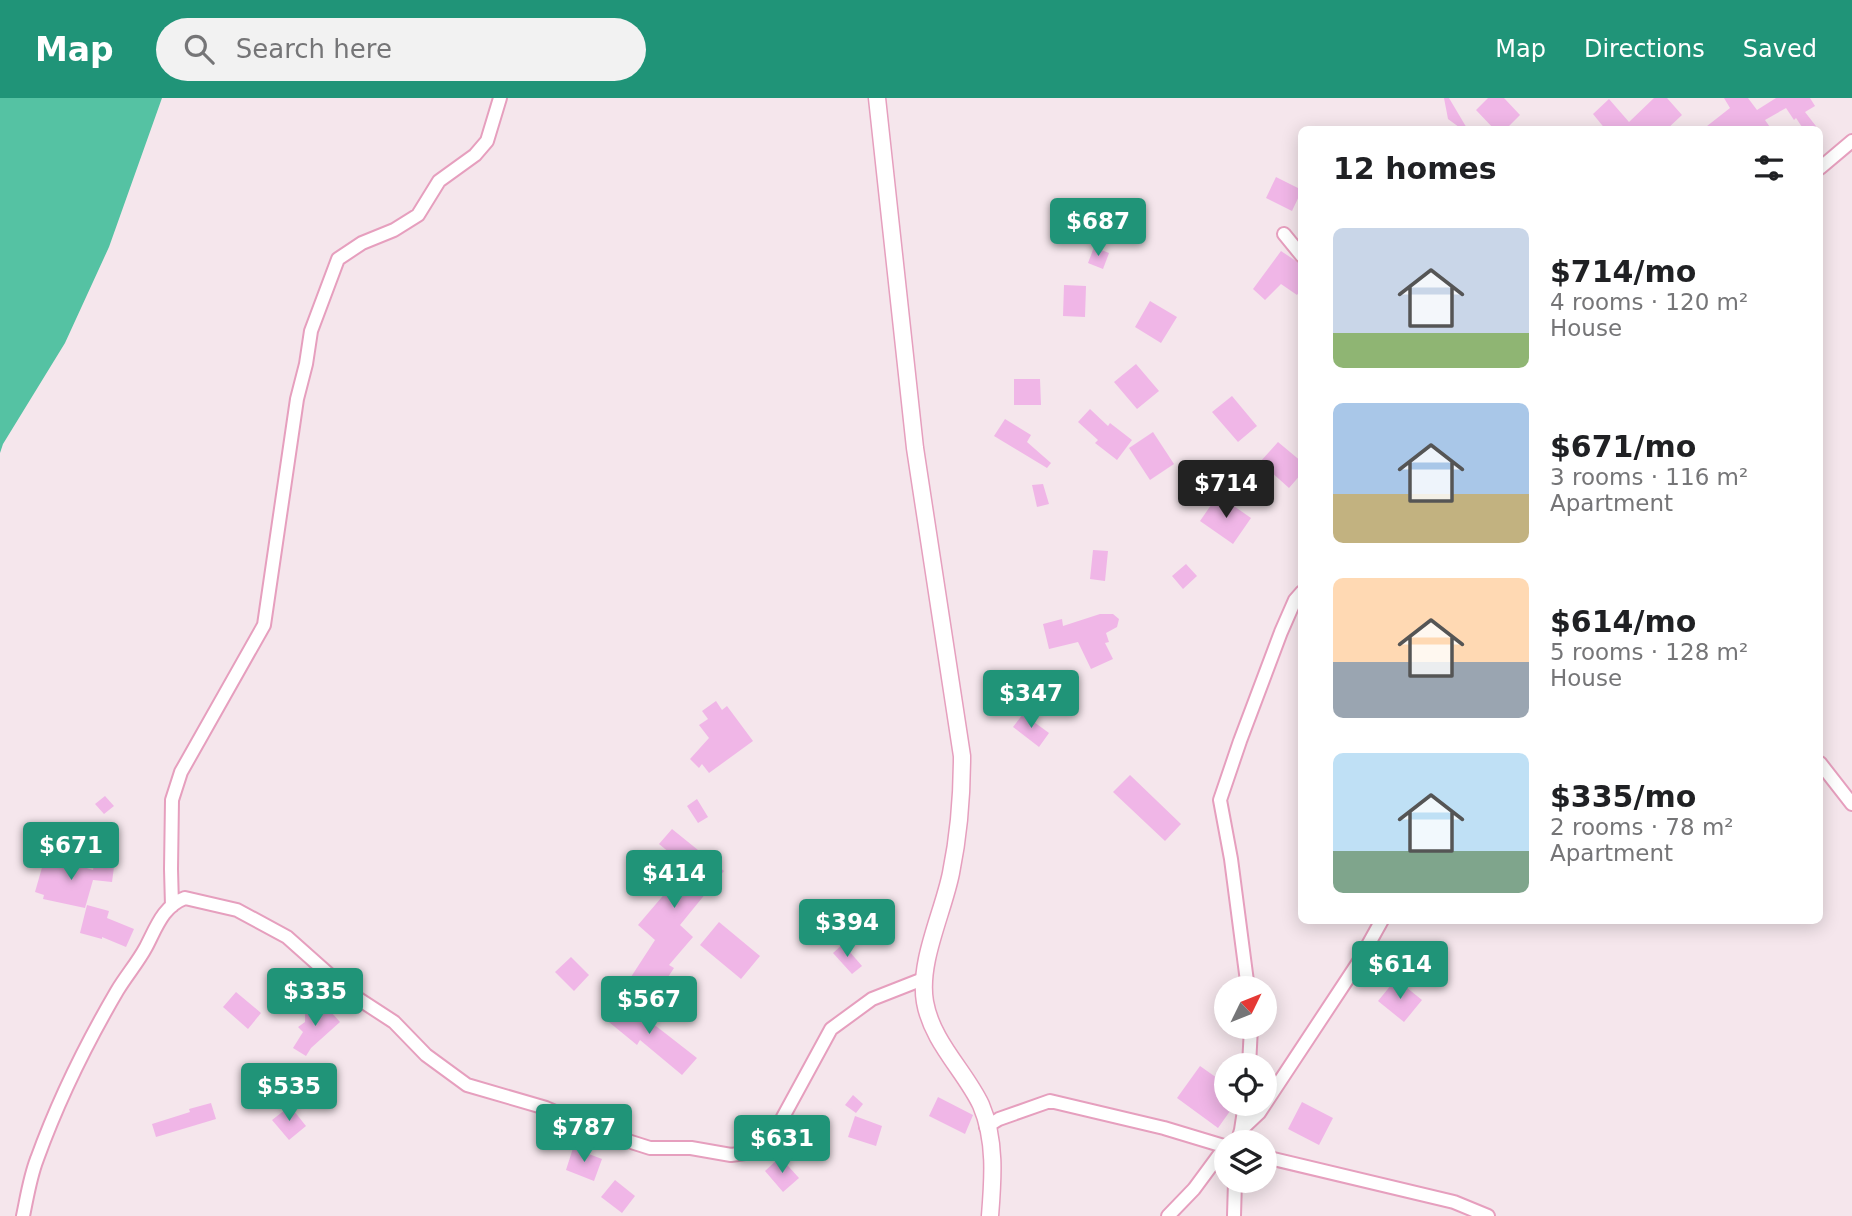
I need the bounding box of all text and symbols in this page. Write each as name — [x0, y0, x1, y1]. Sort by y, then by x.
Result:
search box — [156, 18, 646, 81]
text: Map — [35, 30, 114, 69]
icon: search — [180, 30, 218, 68]
text: Search here — [236, 34, 392, 64]
text: Map — [1495, 35, 1546, 63]
text: Directions — [1584, 35, 1705, 63]
text: Saved — [1743, 35, 1817, 63]
icon: filters — [1750, 149, 1788, 187]
text: 12 homes — [1333, 151, 1497, 186]
pin: $687 — [1057, 198, 1139, 258]
text: $687 — [1066, 208, 1130, 234]
text: $714/mo — [1550, 254, 1696, 289]
icon: home — [1389, 256, 1473, 340]
text: 4 rooms · 120 m² — [1550, 289, 1748, 315]
text: House — [1550, 315, 1622, 341]
text: $671/mo — [1550, 429, 1696, 464]
icon: home — [1389, 431, 1473, 515]
pin: $714 — [1185, 460, 1267, 520]
text: 3 rooms · 116 m² — [1550, 464, 1748, 490]
text: $714 — [1194, 470, 1258, 496]
text: Apartment — [1550, 490, 1673, 516]
text: $614/mo — [1550, 604, 1696, 639]
icon: home — [1389, 606, 1473, 690]
text: 5 rooms · 128 m² — [1550, 639, 1748, 665]
text: House — [1550, 665, 1622, 691]
pin: $347 — [990, 670, 1072, 730]
text: $347 — [999, 680, 1063, 706]
text: $335/mo — [1550, 779, 1696, 814]
icon: home — [1389, 781, 1473, 865]
text: 2 rooms · 78 m² — [1550, 814, 1734, 840]
pin: $671 — [30, 822, 112, 882]
text: $671 — [39, 832, 103, 858]
text: Apartment — [1550, 840, 1673, 866]
pin: $414 — [633, 850, 715, 910]
text: $414 — [642, 860, 706, 886]
pin: $394 — [806, 900, 888, 959]
text: $394 — [815, 909, 879, 935]
pin: $614 — [1359, 942, 1441, 1001]
text: $614 — [1368, 951, 1432, 977]
pin: $335 — [274, 968, 356, 1028]
pin: $567 — [608, 976, 690, 1036]
north arrow — [1214, 976, 1278, 1040]
map controls — [1214, 976, 1277, 1193]
text: $335 — [283, 978, 347, 1004]
text: $567 — [617, 986, 681, 1012]
button: locate — [1214, 1053, 1277, 1116]
pin: $535 — [248, 1063, 330, 1123]
text: $535 — [257, 1073, 321, 1099]
pin: $787 — [543, 1104, 625, 1164]
text: $787 — [552, 1114, 616, 1140]
pin: $631 — [741, 1116, 823, 1175]
text: $631 — [750, 1125, 814, 1151]
button: layers — [1214, 1130, 1277, 1193]

